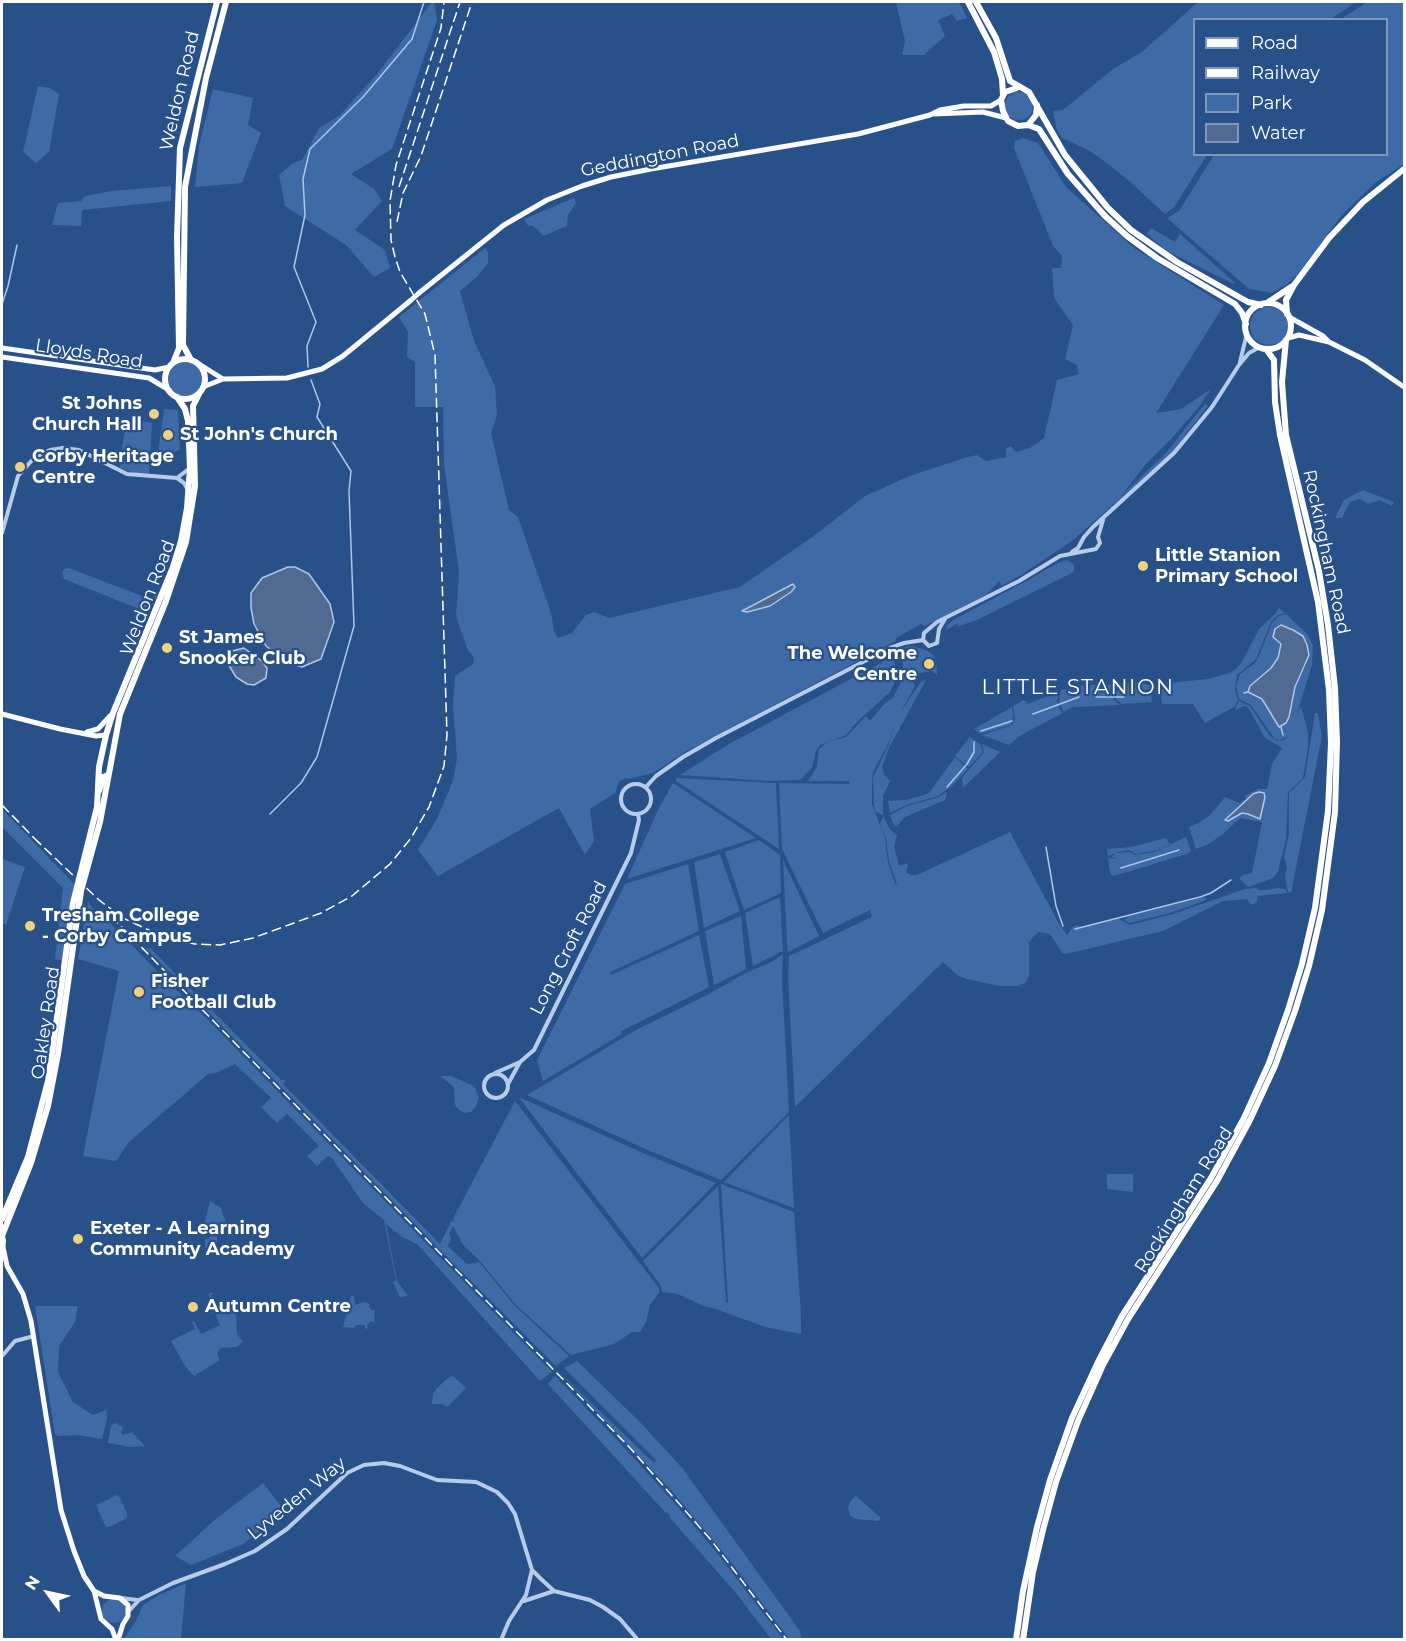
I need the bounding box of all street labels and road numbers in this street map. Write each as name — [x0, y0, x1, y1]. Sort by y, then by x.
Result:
street label: Weldon Road — [156, 29, 204, 153]
street label: Geddington Road — [579, 130, 741, 182]
street label: Lloyds Road — [34, 335, 144, 373]
street label: Rockingham Road — [1298, 468, 1354, 636]
street label: Weldon Road — [116, 537, 180, 659]
street label: Long Croft Road — [526, 878, 612, 1018]
street label: Oakley Road — [27, 965, 65, 1081]
street label: Rockingham Road — [1130, 1123, 1238, 1277]
street label: Lyveden Way — [244, 1453, 350, 1545]

